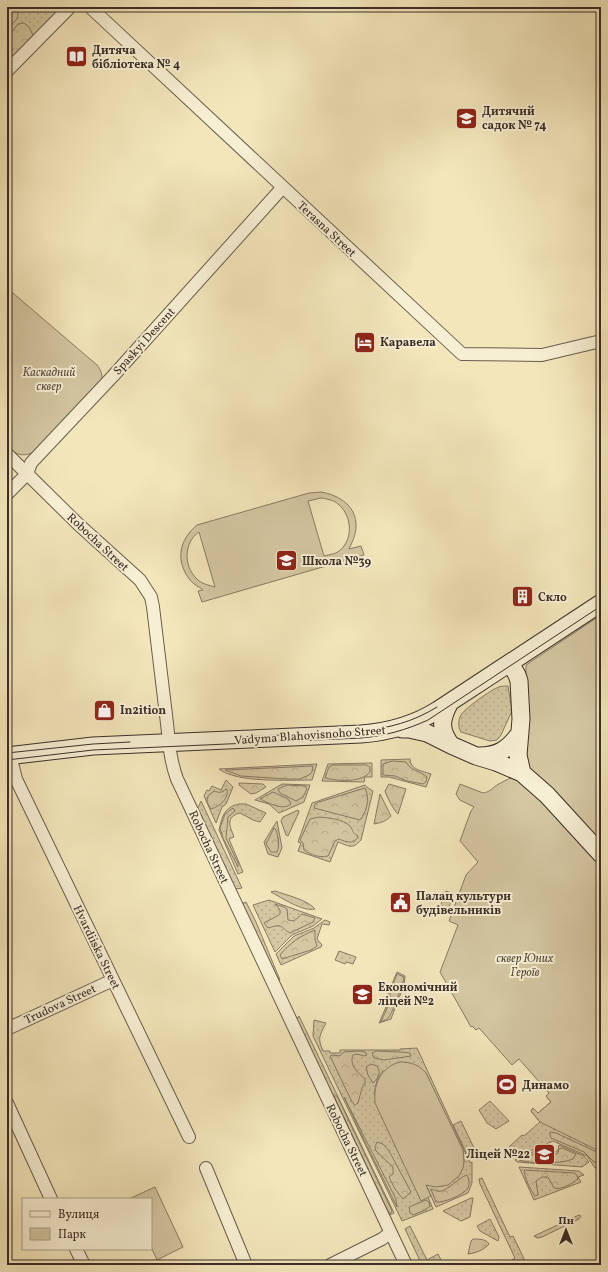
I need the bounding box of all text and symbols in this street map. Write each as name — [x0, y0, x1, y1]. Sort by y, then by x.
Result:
place label: Дитяча бібліотека № 4 — [92, 43, 180, 73]
library icon: Дитяча бібліотека № 4 — [63, 44, 89, 70]
place label: Дитячий садок № 74 — [482, 104, 546, 134]
school or university icon: Дитячий садок № 74 — [453, 105, 479, 131]
street label: Terasna Street — [293, 198, 359, 261]
street label: Spaskyi Descent — [110, 304, 179, 379]
hotel icon: Каравела — [351, 329, 377, 355]
place label: Каравела — [380, 335, 436, 351]
park label: Каскадний сквер — [23, 365, 75, 395]
street label: Robocha Street — [63, 510, 132, 576]
school or university icon: Школа №39 — [273, 548, 299, 574]
place label: Школа №39 — [302, 554, 372, 570]
building icon: Скло — [510, 584, 536, 610]
place label: Скло — [538, 590, 567, 606]
shop icon: In2ition — [91, 697, 117, 723]
place label: In2ition — [120, 703, 166, 719]
street label: Vadyma Blahovisnoho Street — [234, 723, 386, 749]
street label: Robocha Street — [184, 808, 232, 887]
place label: Палац культури будівельників — [416, 889, 511, 919]
public building icon: Палац культури будівельників — [388, 890, 414, 916]
street label: Hvardiiska Street — [69, 903, 123, 992]
park label: сквер Юних Героїв — [496, 951, 554, 981]
place label: Економічний ліцей №2 — [378, 980, 458, 1010]
street label: Trudova Street — [22, 981, 99, 1029]
school or university icon: Економічний ліцей №2 — [350, 981, 376, 1007]
sports icon: Динамо — [493, 1072, 519, 1098]
place label: Динамо — [522, 1078, 569, 1094]
street label: Robocha Street — [322, 1101, 371, 1180]
school or university icon: Ліцей №22 — [532, 1141, 558, 1167]
place label: Ліцей №22 — [466, 1147, 530, 1163]
legend — [22, 1198, 152, 1250]
text: Вулиця — [58, 1207, 99, 1223]
north arrow — [546, 1210, 586, 1250]
text: Пн — [558, 1214, 574, 1229]
text: Парк — [58, 1227, 86, 1243]

